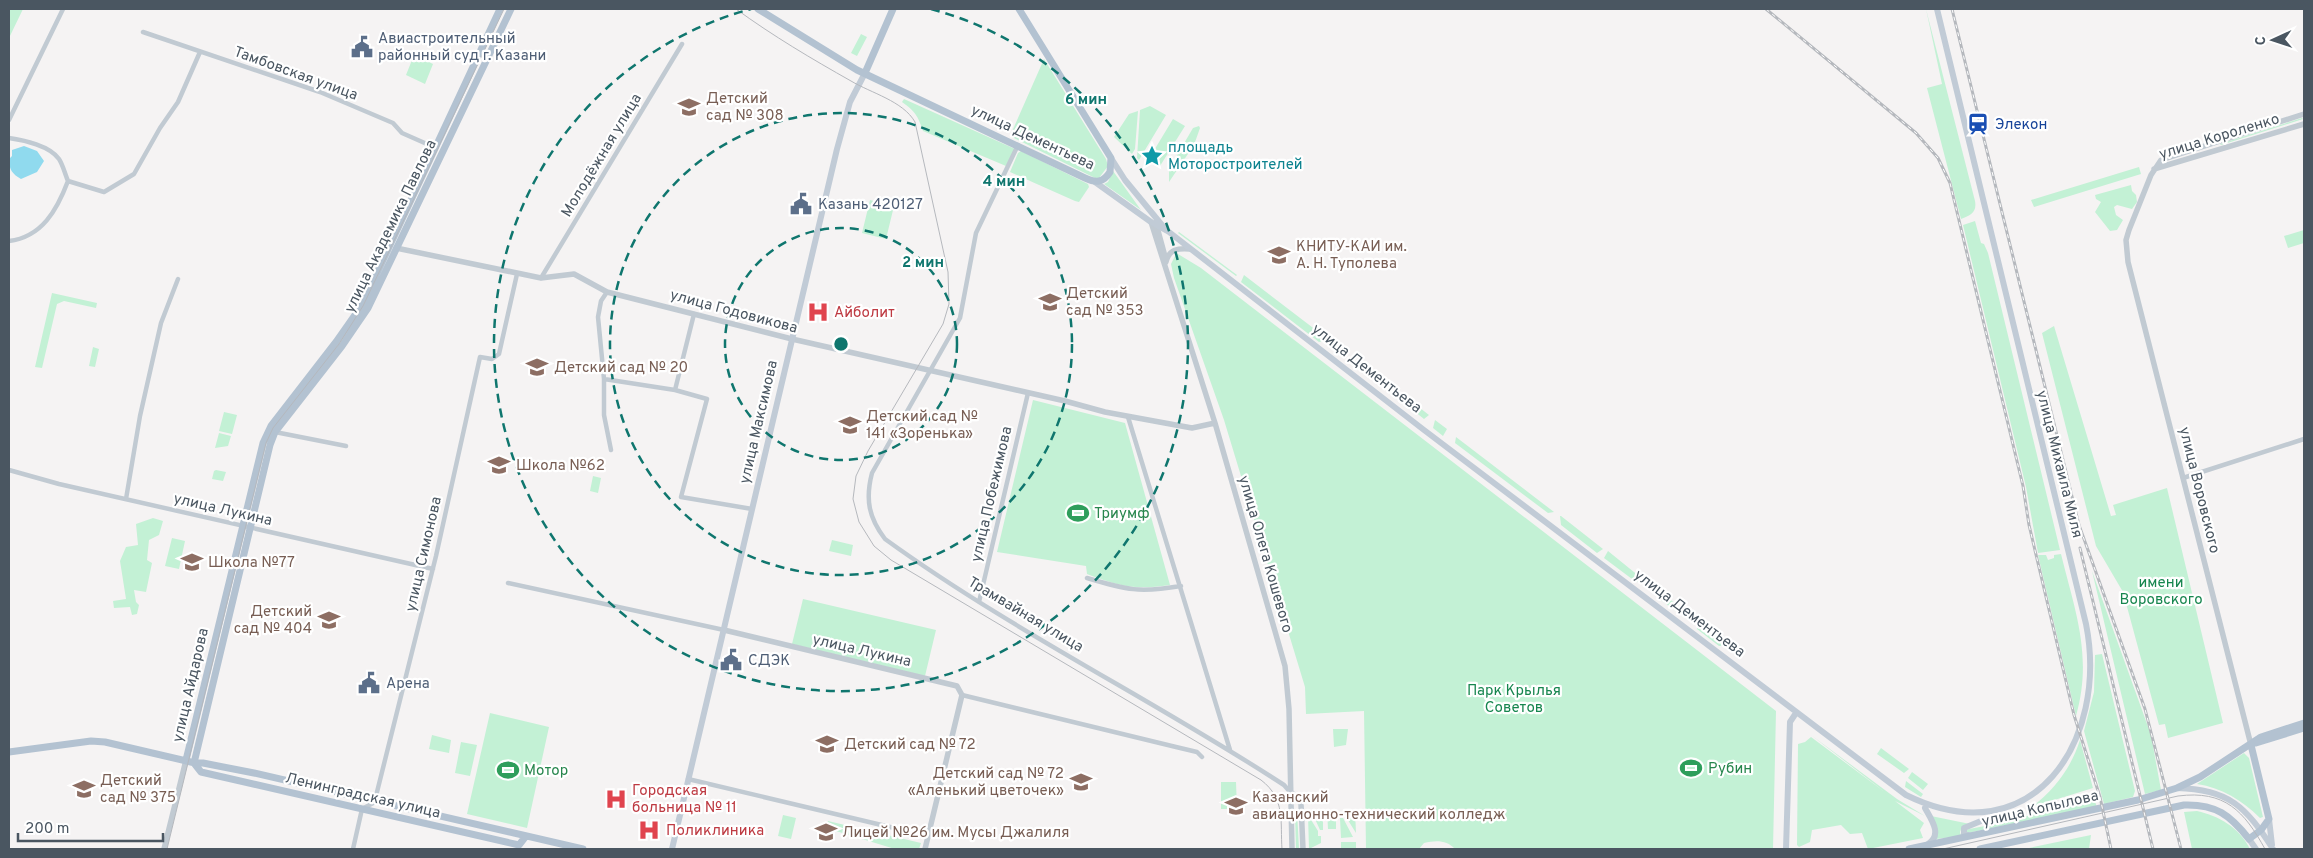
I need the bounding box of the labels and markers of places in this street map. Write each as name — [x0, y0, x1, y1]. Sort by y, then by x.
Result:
place label: Авиастроительный районный суд г. Казани — [378, 30, 546, 66]
public building icon: Авиастроительный районный суд г. Казани — [349, 34, 375, 60]
place label: Детский сад № 308 — [706, 90, 784, 126]
school or university icon: Детский сад № 308 — [676, 94, 702, 120]
station icon: Элекон — [1965, 111, 1991, 137]
place label: Элекон — [1995, 116, 2047, 135]
place label: площадь Моторостроителей — [1168, 139, 1303, 175]
place icon: площадь Моторостроителей — [1139, 143, 1165, 169]
public building icon: Казань 420127 — [788, 191, 814, 217]
place label: Казань 420127 — [818, 196, 923, 215]
place label: КНИТУ-КАИ им. А. Н. Туполева — [1296, 238, 1407, 274]
school or university icon: КНИТУ-КАИ им. А. Н. Туполева — [1266, 242, 1292, 268]
place label: Детский сад № 353 — [1066, 285, 1144, 321]
school or university icon: Детский сад № 353 — [1037, 289, 1063, 315]
hospital icon: Айболит — [805, 299, 831, 325]
place label: Айболит — [834, 304, 895, 323]
centre of rings — [832, 335, 850, 353]
school or university icon: Детский сад № 20 — [524, 354, 550, 380]
place label: Детский сад № 20 — [554, 359, 688, 378]
place label: Детский сад № 141 «Зоренька» — [866, 408, 978, 444]
school or university icon: Детский сад № 141 «Зоренька» — [837, 412, 863, 438]
school or university icon: Школа №62 — [486, 452, 512, 478]
place label: Школа №62 — [516, 457, 605, 476]
sports icon: Триумф — [1065, 500, 1091, 526]
place label: Триумф — [1094, 505, 1150, 524]
school or university icon: Школа №77 — [179, 549, 205, 575]
place label: Школа №77 — [208, 554, 295, 573]
place label: Детский сад № 404 — [234, 603, 312, 639]
school or university icon: Детский сад № 404 — [316, 607, 342, 633]
public building icon: СДЭК — [718, 647, 744, 673]
place label: СДЭК — [748, 652, 790, 671]
public building icon: Арена — [356, 670, 382, 696]
place label: Арена — [386, 675, 430, 694]
school or university icon: Детский сад № 72 — [814, 731, 840, 757]
place label: Детский сад № 72 — [844, 736, 976, 755]
sports icon: Рубин — [1678, 755, 1704, 781]
sports icon: Мотор — [495, 757, 521, 783]
place label: Рубин — [1708, 760, 1752, 779]
place label: Мотор — [524, 762, 568, 781]
place label: Детский сад № 72 «Аленький цветочек» — [908, 765, 1064, 801]
school or university icon: Детский сад № 72 «Аленький цветочек» — [1068, 769, 1094, 795]
place label: Детский сад № 375 — [100, 772, 176, 808]
school or university icon: Детский сад № 375 — [71, 776, 97, 802]
place label: Городская больница № 11 — [632, 782, 737, 818]
hospital icon: Городская больница № 11 — [603, 786, 629, 812]
place label: Казанский авиационно-технический колледж — [1252, 789, 1506, 825]
school or university icon: Казанский авиационно-технический колледж — [1223, 793, 1249, 819]
hospital icon: Поликлиника — [636, 817, 662, 843]
school or university icon: Лицей №26 им. Мусы Джалиля — [813, 819, 839, 845]
place label: Поликлиника — [666, 822, 764, 841]
place label: Лицей №26 им. Мусы Джалиля — [842, 824, 1069, 843]

